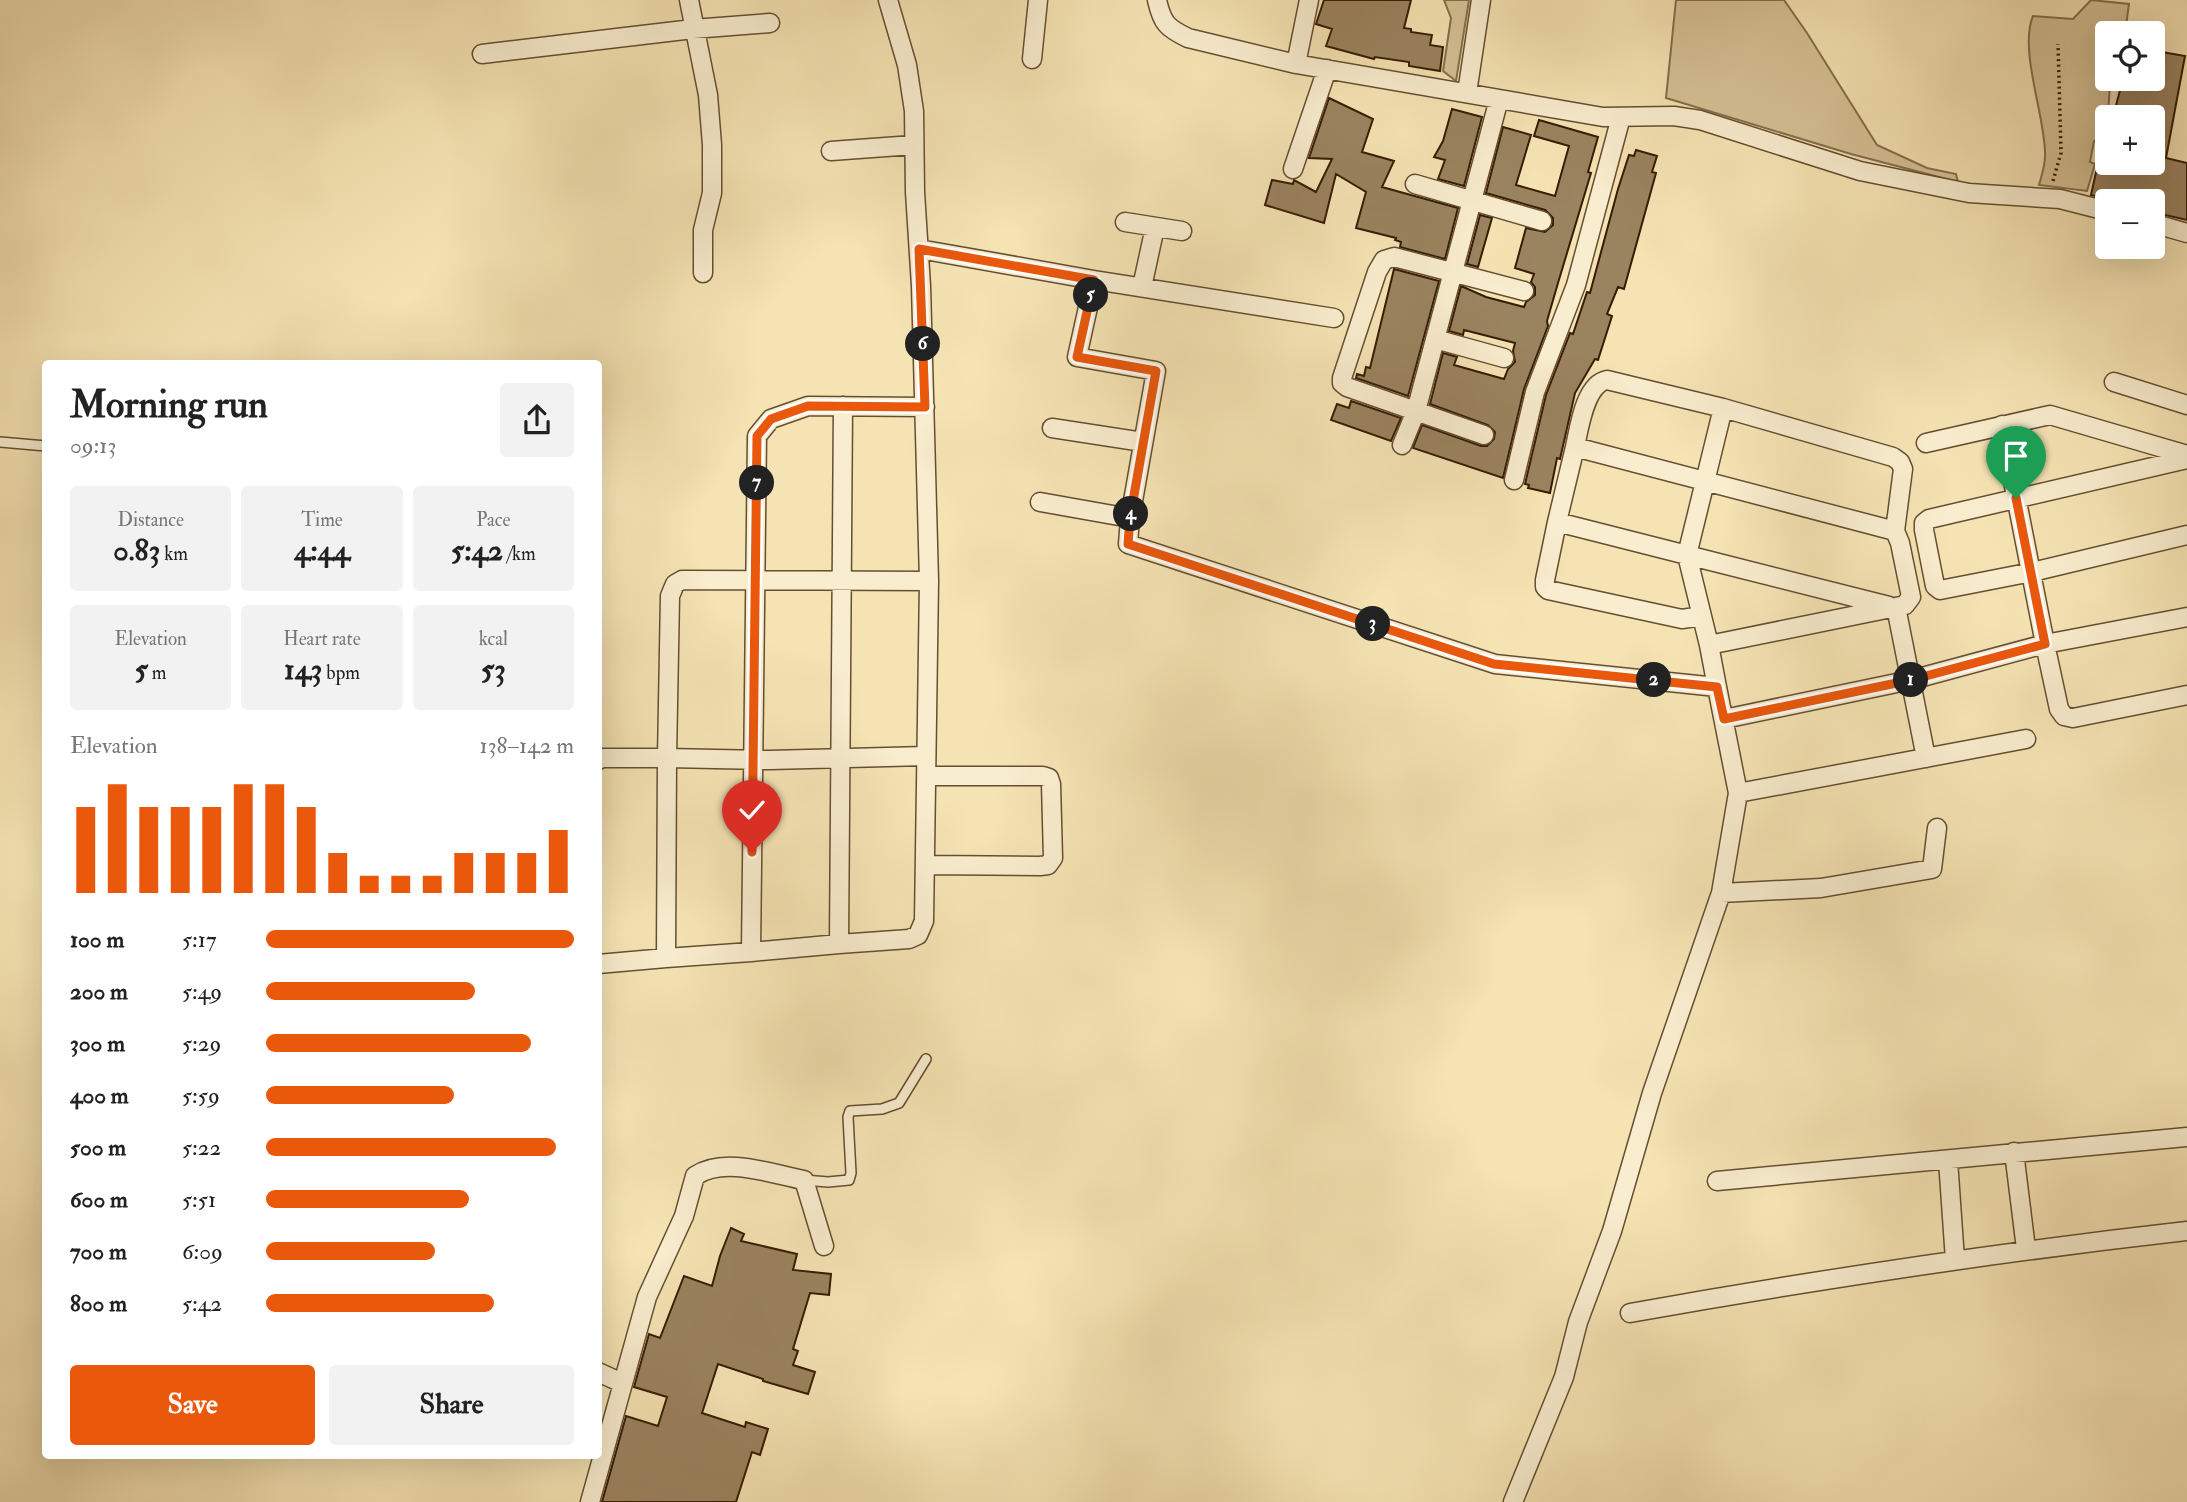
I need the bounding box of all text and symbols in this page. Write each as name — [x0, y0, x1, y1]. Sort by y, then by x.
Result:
map controls — [2095, 21, 2165, 259]
button: locate — [2095, 21, 2165, 91]
button: + — [2095, 105, 2165, 175]
button: − — [2095, 189, 2165, 259]
pin: 5 — [1074, 278, 1108, 312]
text: 5 — [1086, 282, 1095, 306]
pin: 6 — [906, 326, 940, 362]
text: 6 — [918, 331, 927, 355]
text: Morning run — [70, 381, 268, 429]
button: share — [500, 383, 574, 457]
pin — [1986, 426, 2046, 498]
text: 09:13 — [70, 431, 116, 460]
icon: arrive — [1997, 437, 2035, 475]
pin: 7 — [740, 466, 774, 500]
text: 7 — [752, 470, 761, 494]
pin: 4 — [1114, 496, 1148, 532]
text: 4 — [1125, 501, 1136, 525]
text: Distance — [117, 508, 184, 532]
text: Time — [301, 508, 343, 532]
text: Pace — [476, 508, 510, 532]
text: 0.83 — [113, 532, 160, 569]
text: 4:44 — [294, 532, 350, 569]
text: 5:42 — [451, 532, 503, 569]
text: km — [160, 542, 188, 566]
text: /km — [503, 542, 536, 566]
pin: 3 — [1356, 606, 1390, 642]
text: 3 — [1369, 611, 1376, 635]
text: Elevation — [114, 627, 187, 651]
text: Heart rate — [283, 627, 361, 651]
text: kcal — [479, 627, 508, 651]
text: 5 — [135, 651, 148, 688]
text: 143 — [284, 651, 322, 688]
text: 53 — [481, 651, 506, 688]
text: m — [148, 661, 167, 685]
text: bpm — [322, 661, 360, 685]
pin: 2 — [1636, 662, 1672, 698]
pin: 1 — [1894, 662, 1928, 698]
text: 2 — [1649, 667, 1658, 691]
text: 1 — [1907, 667, 1914, 691]
text: Elevation — [70, 731, 158, 760]
text: 138–142 m — [480, 731, 574, 760]
pin — [722, 780, 782, 852]
icon: check — [733, 791, 771, 829]
text: 100 m — [70, 925, 124, 954]
text: 5:17 — [182, 925, 217, 954]
text: 200 m — [70, 977, 128, 1006]
text: 5:49 — [182, 977, 222, 1006]
text: 300 m — [70, 1029, 125, 1058]
text: 5:29 — [182, 1029, 221, 1058]
text: 400 m — [70, 1081, 129, 1110]
text: 5:59 — [182, 1081, 220, 1110]
text: 500 m — [70, 1133, 126, 1162]
text: 5:22 — [182, 1133, 221, 1162]
text: 600 m — [70, 1185, 128, 1214]
text: 5:51 — [182, 1185, 216, 1214]
text: 700 m — [70, 1237, 127, 1266]
text: 6:09 — [182, 1237, 223, 1266]
text: 800 m — [70, 1289, 127, 1318]
text: 5:42 — [182, 1289, 222, 1318]
button: Save — [70, 1365, 315, 1445]
button: Share — [329, 1365, 574, 1445]

